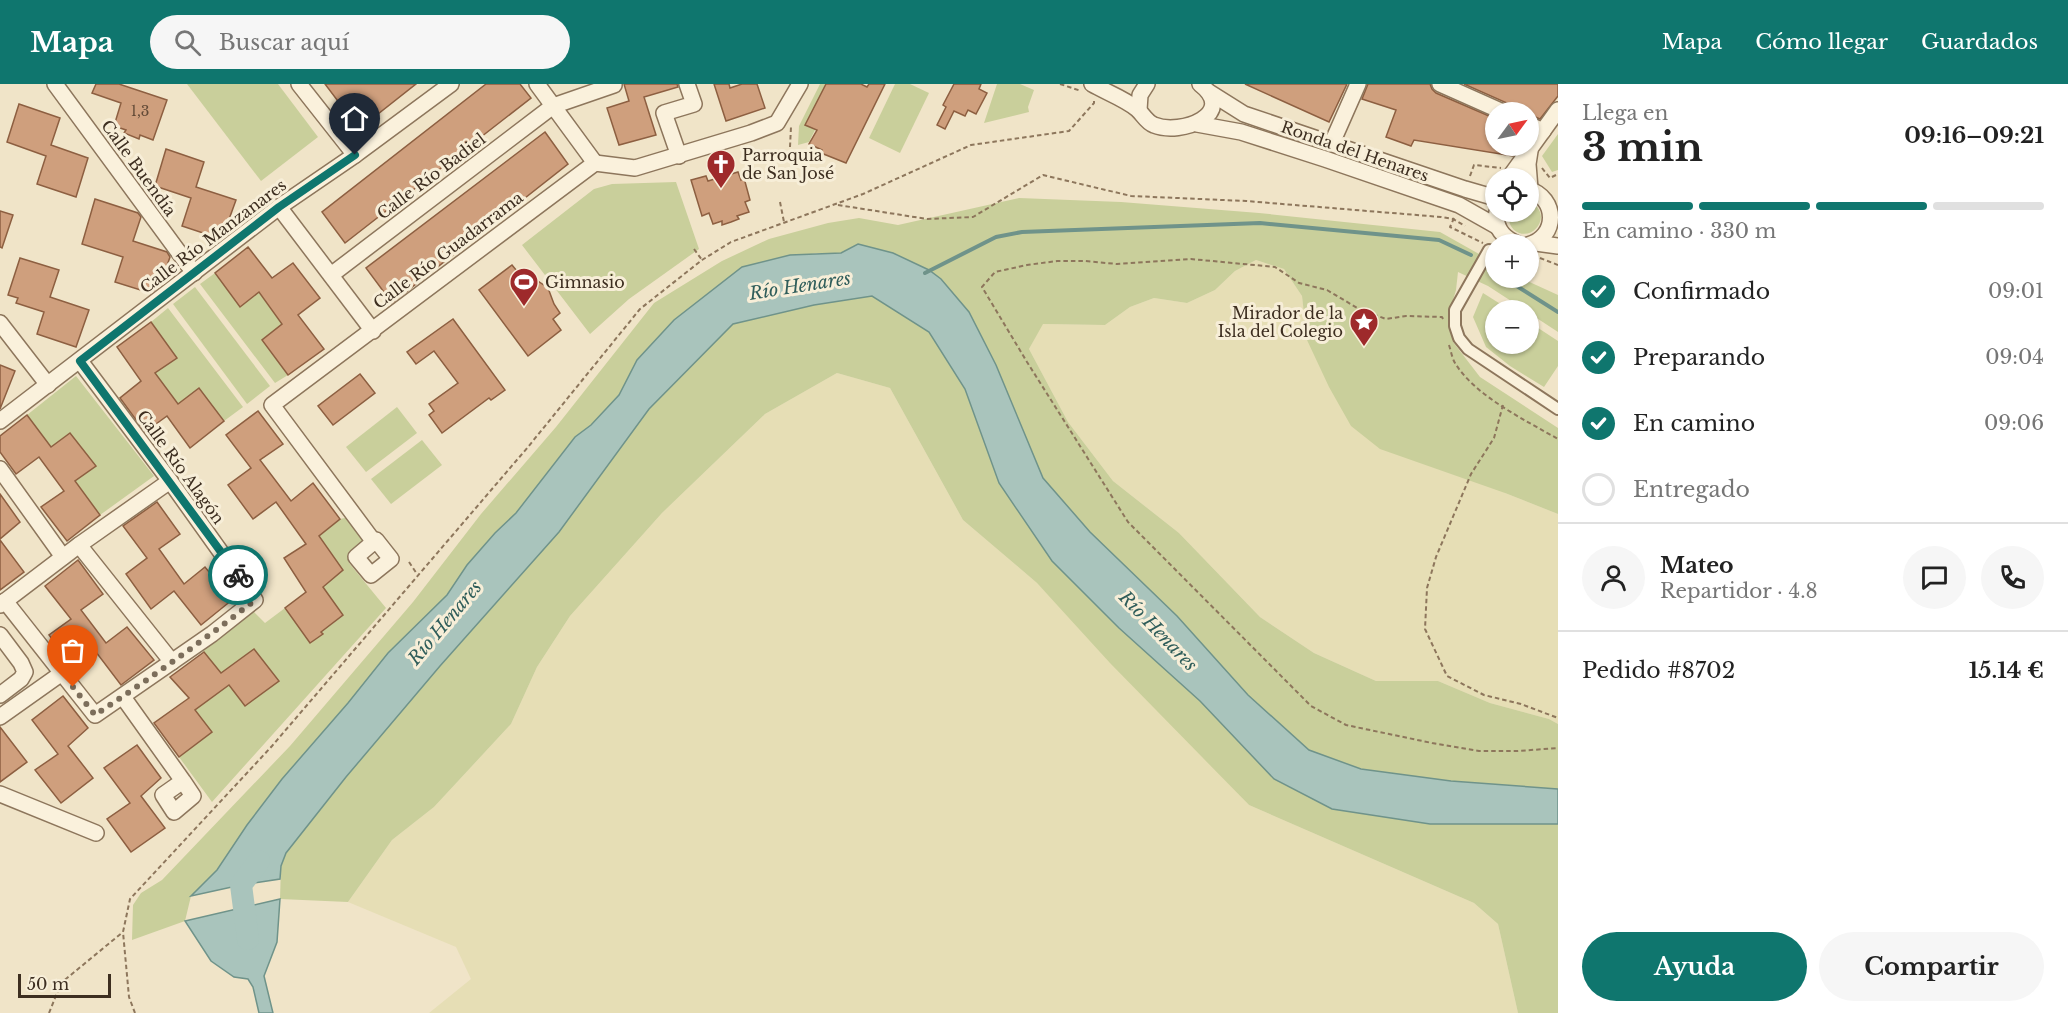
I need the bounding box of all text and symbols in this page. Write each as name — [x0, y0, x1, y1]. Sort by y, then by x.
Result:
search box — [150, 15, 570, 69]
text: Mapa — [30, 25, 114, 60]
icon: search — [171, 26, 204, 59]
text: Buscar aquí — [219, 29, 349, 56]
text: Mapa — [1662, 29, 1722, 55]
text: Cómo llegar — [1755, 29, 1888, 55]
text: Guardados — [1921, 29, 2038, 55]
pin — [329, 93, 380, 155]
text: Llega en — [1582, 101, 1668, 125]
house number: 1,3 — [131, 102, 149, 120]
icon: home — [338, 102, 371, 135]
north arrow — [1485, 102, 1539, 156]
map controls — [1485, 102, 1539, 354]
street label: Calle Buendía — [97, 116, 181, 220]
street label: Ronda del Henares — [1278, 116, 1432, 186]
text: 09:16–09:21 — [1904, 122, 2044, 149]
text: 3 min — [1582, 123, 1703, 172]
street label: Calle Río Badiel — [373, 129, 489, 223]
place label: Parroquia de San José — [742, 145, 834, 183]
church icon: Parroquia de San José — [705, 148, 737, 190]
button: locate — [1485, 168, 1539, 222]
street label: Calle Río Manzanares — [136, 174, 290, 298]
street label: Calle Río Guadarrama — [369, 187, 527, 313]
text: En camino · 330 m — [1582, 219, 1776, 243]
button: + — [1485, 234, 1539, 288]
sports icon: Gimnasio — [508, 266, 540, 308]
water label: Río Henares — [747, 267, 853, 305]
place label: Gimnasio — [545, 272, 625, 292]
icon: check — [1582, 275, 1615, 308]
text: Confirmado — [1633, 278, 1770, 305]
text: 09:01 — [1988, 279, 2044, 303]
button: − — [1485, 300, 1539, 354]
place label: Mirador de la Isla del Colegio — [1218, 303, 1343, 341]
place icon: Mirador de la Isla del Colegio — [1348, 306, 1380, 348]
icon: check — [1582, 341, 1615, 374]
text: Preparando — [1633, 344, 1765, 371]
text: 09:04 — [1985, 345, 2044, 369]
street label: Calle Río Alagón — [133, 406, 229, 528]
icon: check — [1582, 407, 1615, 440]
text: En camino — [1633, 410, 1755, 437]
text: 09:06 — [1984, 411, 2044, 435]
text: Entregado — [1633, 476, 1750, 503]
courier — [208, 545, 268, 605]
button: person — [1582, 546, 1645, 609]
button: chat — [1903, 546, 1966, 609]
button: phone — [1981, 546, 2044, 609]
text: Mateo — [1660, 552, 1734, 579]
icon: bike — [222, 559, 255, 592]
water label: Río Henares — [403, 577, 487, 670]
text: Repartidor · 4.8 — [1660, 579, 1818, 603]
water label: Río Henares — [1114, 586, 1202, 676]
pin — [47, 625, 98, 687]
icon: bag — [56, 634, 89, 667]
text: Pedido #8702 — [1582, 657, 1735, 684]
text: 15.14 € — [1969, 657, 2044, 684]
button: Ayuda — [1582, 932, 1807, 1001]
button: Compartir — [1819, 932, 2044, 1001]
scale bar — [18, 971, 111, 998]
text: 50 m — [27, 974, 69, 994]

